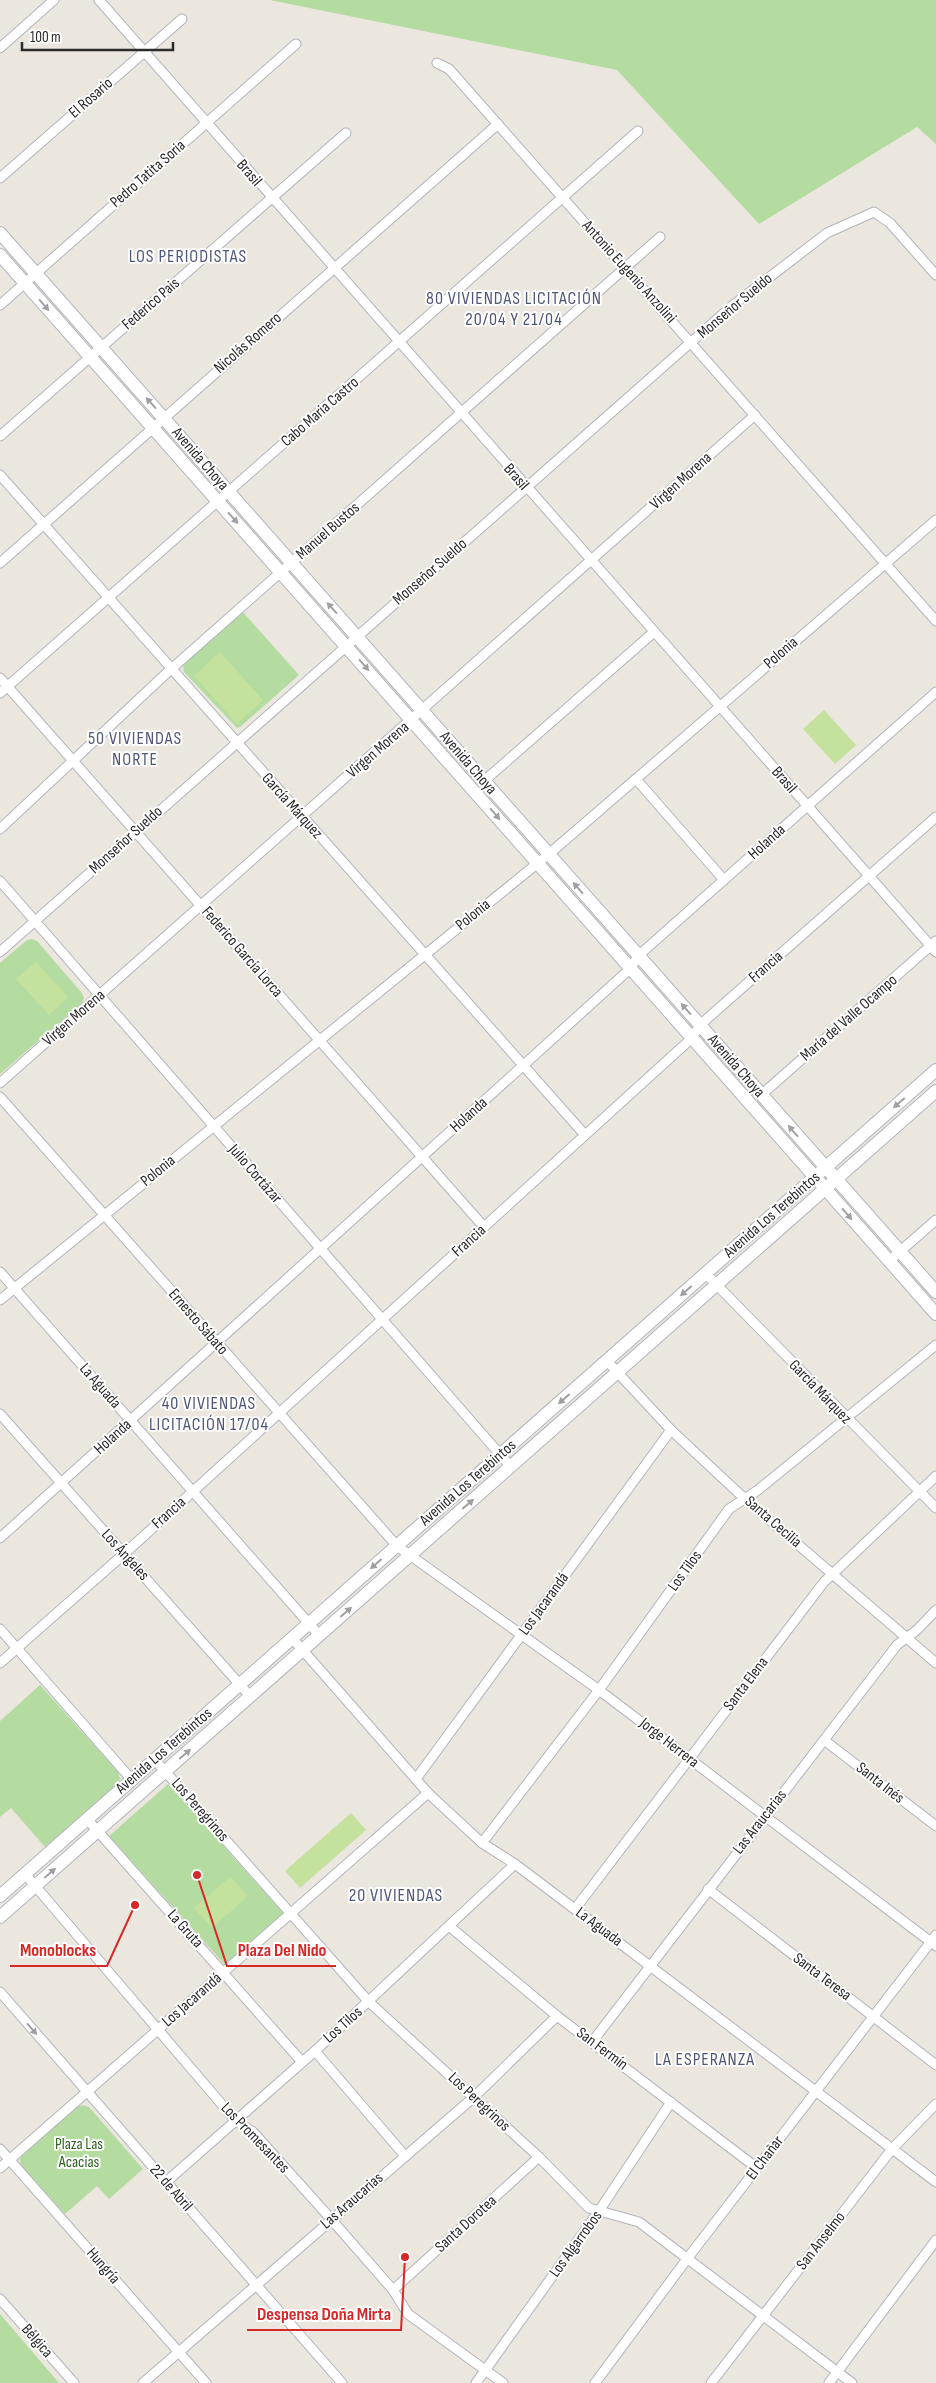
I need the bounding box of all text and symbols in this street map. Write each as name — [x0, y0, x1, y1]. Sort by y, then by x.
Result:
scale bar — [22, 20, 174, 52]
text: 100 m — [30, 28, 61, 47]
street label: El Rosario — [65, 74, 117, 122]
street label: Pedro Tatita Soria — [106, 136, 190, 212]
street label: Brasil — [232, 156, 266, 190]
street label: Antonio Eugenio Anzolini — [577, 216, 680, 327]
district label: LOS PERIODISTAS — [129, 246, 247, 267]
street label: Monseñor Sueldo — [694, 269, 776, 343]
street label: Federico Pais — [118, 274, 184, 334]
district label: 80 VIVIENDAS LICITACIÓN 20/04 Y 21/04 — [426, 288, 602, 330]
one-way arrow — [38, 298, 50, 310]
street label: Nicolás Romero — [210, 309, 286, 377]
street label: Cabo Maria Castro — [277, 373, 363, 451]
one-way arrow — [145, 397, 156, 410]
street label: Avenida Choya — [167, 423, 233, 495]
street label: Virgen Morena — [646, 448, 716, 514]
street label: Brasil — [499, 460, 533, 494]
street label: Manuel Bustos — [292, 498, 364, 564]
one-way arrow — [227, 511, 239, 523]
street label: Monseñor Sueldo — [389, 535, 471, 609]
one-way arrow — [326, 602, 338, 614]
street label: Polonia — [760, 633, 802, 673]
one-way arrow — [358, 659, 370, 671]
street label: Virgen Morena — [343, 718, 413, 782]
street label: Avenida Choya — [435, 727, 501, 799]
district label: 50 VIVIENDAS NORTE — [88, 728, 182, 770]
street label: Brasil — [767, 763, 801, 797]
street label: García Márquez — [258, 769, 327, 843]
street label: Monseñor Sueldo — [85, 802, 167, 878]
one-way arrow — [489, 807, 500, 820]
street label: Holanda — [744, 820, 790, 864]
one-way arrow — [573, 881, 584, 894]
street label: Polonia — [452, 895, 494, 935]
street label: Federico García Lorca — [197, 903, 287, 1001]
street label: Francia — [745, 947, 787, 987]
street label: María del Valle Ocampo — [797, 971, 901, 1065]
street label: Virgen Morena — [39, 986, 109, 1050]
one-way arrow — [680, 1004, 692, 1016]
street label: Avenida Choya — [703, 1030, 769, 1102]
street label: Holanda — [446, 1093, 492, 1137]
one-way arrow — [893, 1097, 906, 1108]
one-way arrow — [787, 1126, 799, 1138]
street label: Julio Cortázar — [224, 1140, 286, 1208]
street label: Polonia — [137, 1151, 179, 1191]
street label: Avenida Los Terebintos — [719, 1168, 824, 1263]
one-way arrow — [841, 1207, 853, 1219]
street label: Francia — [448, 1221, 490, 1261]
street label: Ernesto Sábato — [164, 1285, 232, 1359]
one-way arrow — [680, 1285, 692, 1297]
street label: García Márquez — [785, 1356, 855, 1428]
street label: La Aguada — [75, 1359, 125, 1413]
district label: 40 VIVIENDAS LICITACIÓN 17/04 — [149, 1393, 269, 1435]
one-way arrow — [558, 1393, 570, 1405]
street label: Holanda — [90, 1415, 136, 1459]
street label: Avenida Los Terebintos — [415, 1436, 520, 1531]
street label: Santa Cecilia — [741, 1492, 805, 1552]
street label: Francia — [148, 1493, 190, 1533]
one-way arrow — [461, 1499, 474, 1510]
street label: Los Ángeles — [97, 1525, 153, 1585]
street label: Los Tilos — [664, 1547, 706, 1595]
one-way arrow — [371, 1558, 383, 1570]
street label: Los Jacarandá — [515, 1569, 573, 1639]
one-way arrow — [339, 1606, 351, 1618]
street label: Santa Elena — [720, 1653, 772, 1715]
street label: Avenida Los Terebintos — [111, 1704, 216, 1799]
street label: Jorge Herrera — [635, 1713, 702, 1772]
one-way arrow — [178, 1748, 190, 1760]
street label: Santa Inés — [852, 1758, 908, 1808]
street label: Los Peregrinos — [167, 1774, 233, 1846]
street label: Las Araucarias — [729, 1786, 791, 1858]
one-way arrow — [43, 1867, 55, 1879]
district label: 20 VIVIENDAS — [349, 1885, 443, 1906]
street label: La Aguada — [572, 1903, 626, 1951]
street label: La Gruta — [163, 1906, 207, 1952]
callout: Monoblocks — [10, 1933, 107, 1966]
callout: Plaza Del Nido — [227, 1933, 336, 1966]
text: Monoblocks — [20, 1940, 96, 1961]
text: Plaza Del Nido — [238, 1940, 326, 1961]
street label: Santa Teresa — [789, 1949, 855, 2005]
street label: Los Jacarandá — [158, 1969, 226, 2031]
street label: Los Tilos — [320, 2003, 366, 2047]
one-way arrow — [26, 2023, 38, 2035]
street label: San Fermín — [573, 2024, 631, 2074]
district label: LA ESPERANZA — [655, 2049, 755, 2070]
street label: Los Peregrinos — [444, 2069, 514, 2136]
street label: Los Promesantes — [217, 2099, 294, 2177]
street label: El Chañar — [742, 2132, 788, 2184]
park label: Plaza Las Acacias — [55, 2135, 103, 2172]
street label: 22 de Abril — [146, 2161, 196, 2215]
street label: Las Araucarias — [317, 2169, 387, 2233]
street label: Santa Dorotea — [431, 2191, 501, 2257]
street label: Los Algarrobos — [545, 2207, 607, 2281]
street label: San Anselmo — [792, 2208, 850, 2274]
street label: Hungría — [82, 2244, 124, 2288]
callout: Despensa Doña Mirta — [247, 2297, 401, 2330]
text: Despensa Doña Mirta — [257, 2304, 391, 2325]
street label: Bélgica — [17, 2320, 57, 2362]

